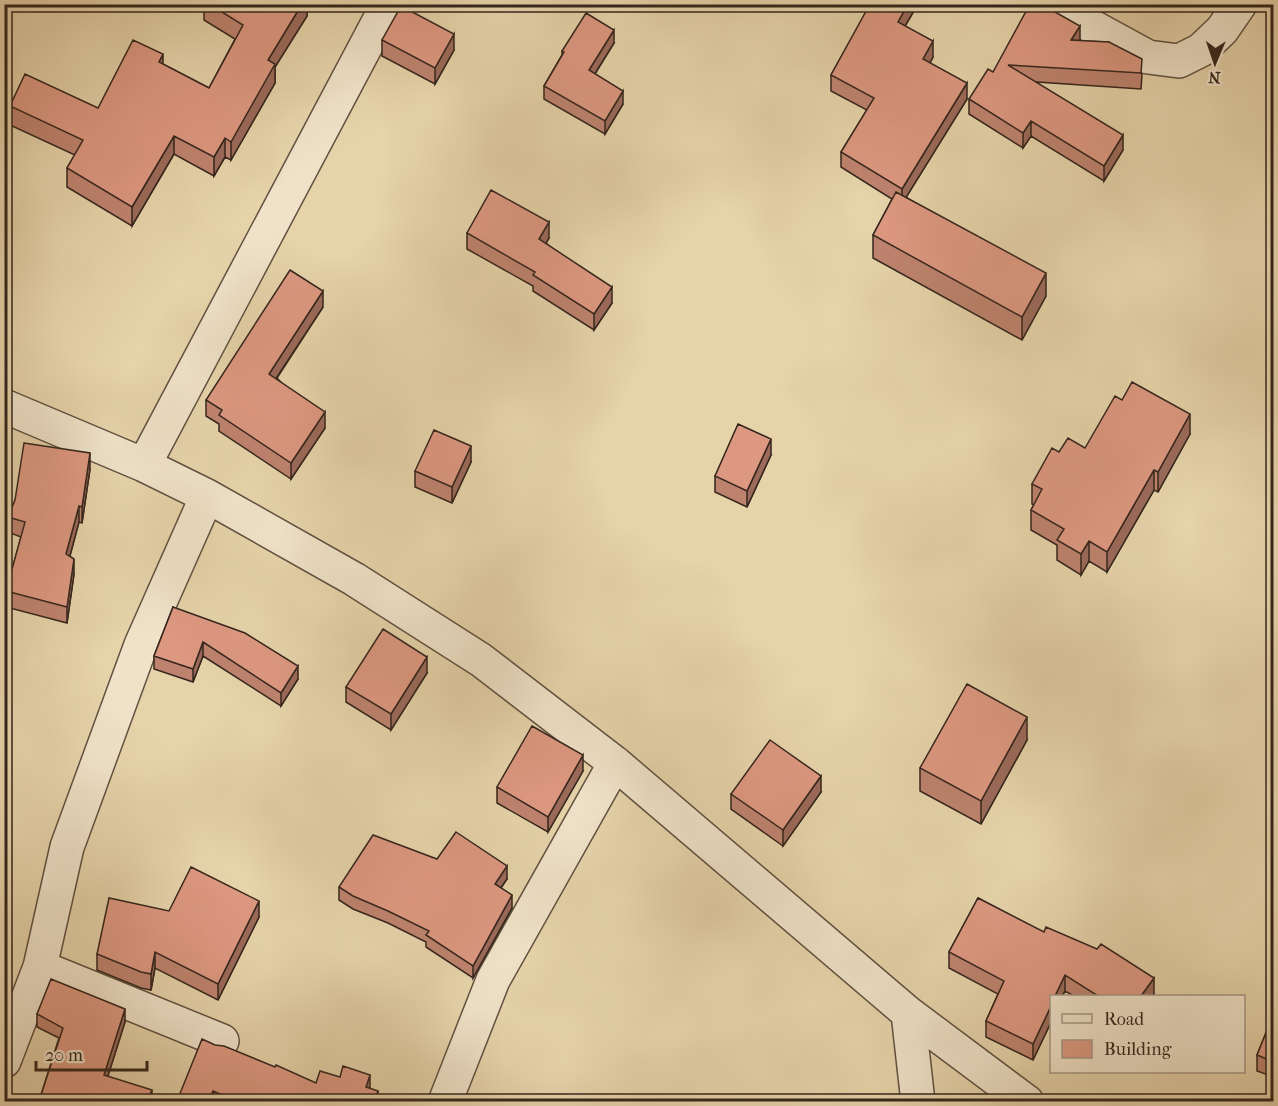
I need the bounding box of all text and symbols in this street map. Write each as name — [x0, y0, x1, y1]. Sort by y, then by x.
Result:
north arrow — [1185, 33, 1245, 93]
text: N — [1207, 68, 1221, 87]
legend — [1050, 995, 1245, 1073]
text: Road — [1104, 1009, 1144, 1030]
scale bar — [36, 1034, 147, 1072]
text: Building — [1104, 1039, 1172, 1060]
text: 20 m — [45, 1045, 83, 1066]

